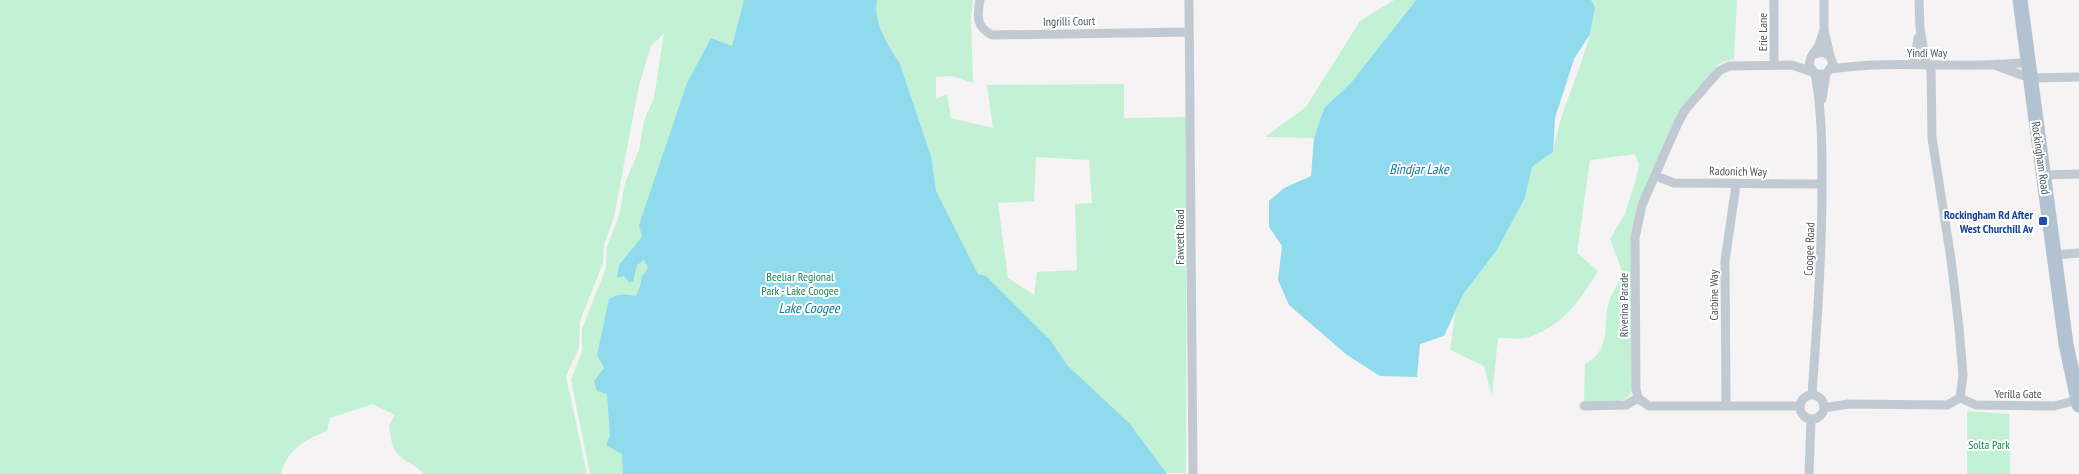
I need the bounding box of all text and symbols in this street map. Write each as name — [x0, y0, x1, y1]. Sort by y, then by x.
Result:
street label: Ingrilli Court — [1043, 13, 1096, 29]
street label: Erie Lane — [1755, 13, 1770, 51]
street label: Yindi Way — [1907, 45, 1948, 60]
street label: Rockingham Road — [2028, 121, 2054, 195]
water label: Bindjar Lake — [1389, 160, 1450, 178]
street label: Radonich Way — [1709, 163, 1767, 179]
place label: Rockingham Rd After West Churchill Av — [1944, 207, 2033, 236]
street label: Fawcett Road — [1172, 209, 1187, 265]
marker: Rockingham Rd After West Churchill Av — [2037, 215, 2049, 227]
street label: Coogee Road — [1801, 222, 1817, 276]
park label: Beeliar Regional Park - Lake Coogee — [761, 269, 839, 298]
street label: Carbine Way — [1706, 269, 1721, 320]
street label: Riverina Parade — [1616, 273, 1631, 337]
water label: Lake Coogee — [779, 299, 841, 317]
street label: Yerilla Gate — [1994, 386, 2042, 401]
park label: Solta Park — [1968, 437, 2010, 452]

